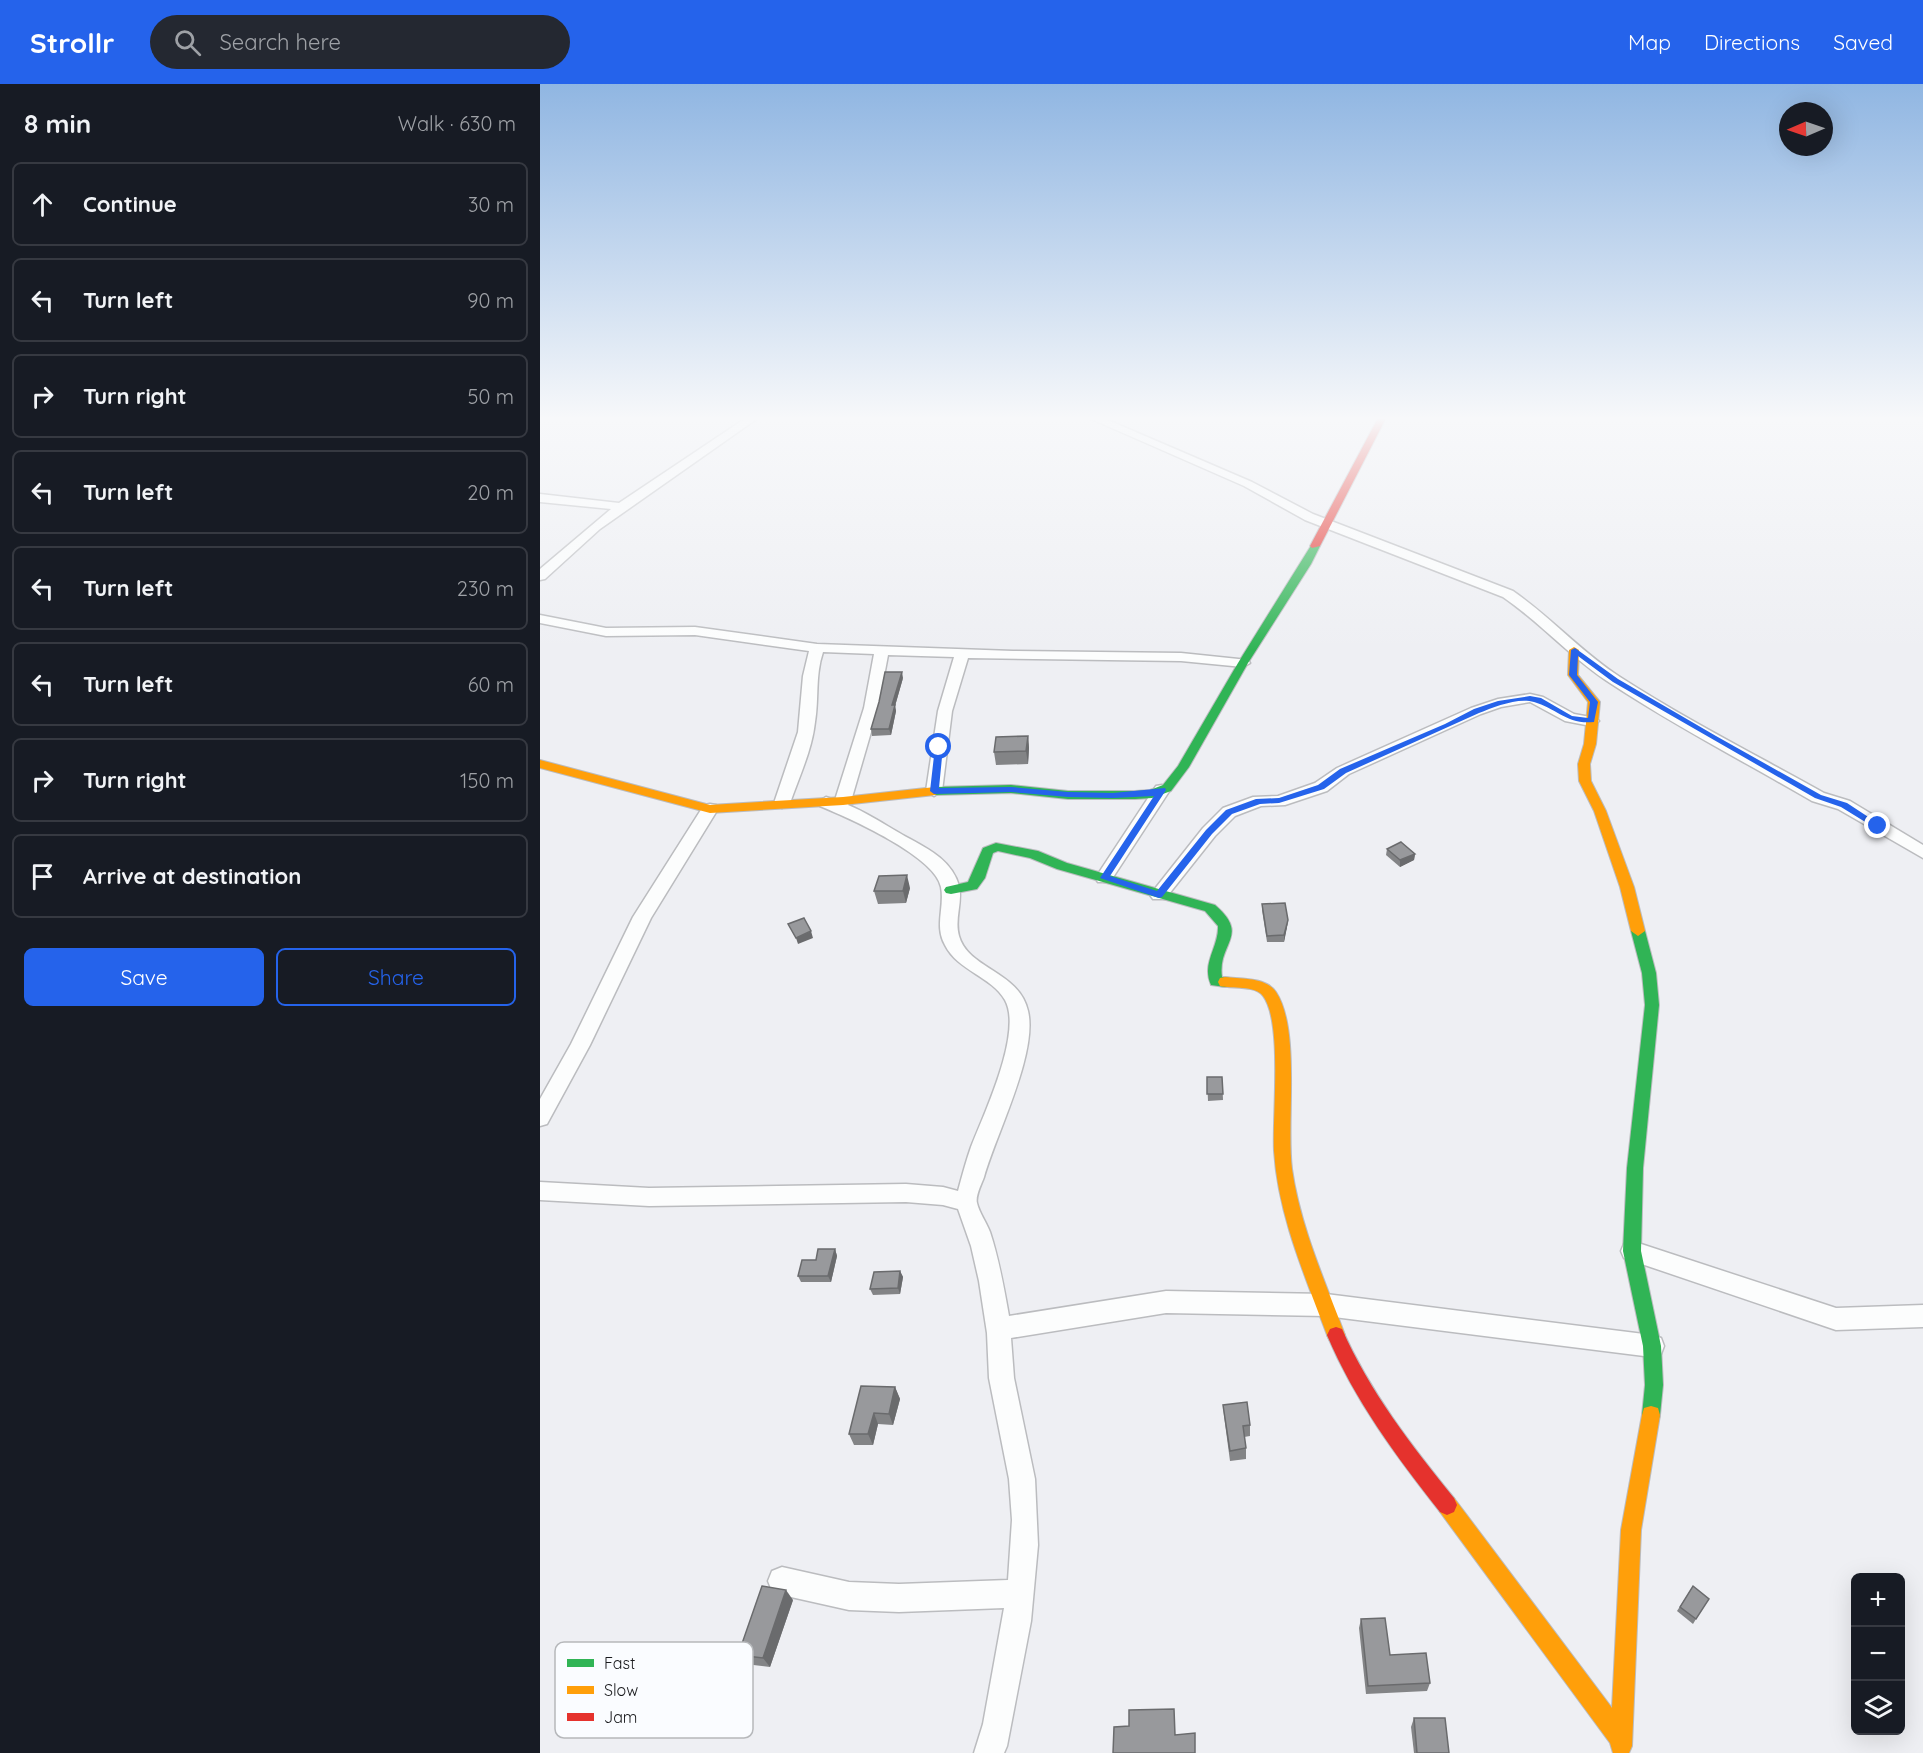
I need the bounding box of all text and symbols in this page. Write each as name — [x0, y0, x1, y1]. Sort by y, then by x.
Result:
search box — [150, 15, 570, 69]
text: Strollr — [30, 25, 114, 60]
icon: search — [171, 26, 204, 59]
text: Search here — [219, 28, 341, 56]
text: Map — [1628, 29, 1671, 55]
text: Directions — [1704, 29, 1800, 55]
text: Saved — [1833, 29, 1893, 55]
north arrow — [1779, 102, 1833, 156]
text: 8 min — [24, 107, 91, 140]
text: Walk · 630 m — [398, 111, 516, 136]
icon: ahead — [26, 188, 59, 221]
text: Continue — [83, 190, 177, 218]
text: 30 m — [468, 192, 514, 217]
icon: left — [26, 284, 59, 317]
text: Turn left — [83, 286, 173, 314]
text: 90 m — [467, 288, 514, 313]
icon: right — [26, 380, 59, 413]
text: Turn right — [83, 382, 187, 410]
text: 50 m — [468, 384, 514, 409]
icon: left — [26, 476, 59, 509]
text: Turn left — [83, 478, 173, 506]
text: 20 m — [467, 480, 514, 505]
icon: left — [26, 572, 59, 605]
text: Turn left — [83, 574, 173, 602]
text: 230 m — [457, 576, 514, 601]
icon: left — [26, 668, 59, 701]
text: Turn left — [83, 670, 173, 698]
text: 60 m — [468, 672, 514, 697]
route start — [925, 733, 951, 759]
icon: right — [26, 764, 59, 797]
text: Turn right — [83, 766, 187, 794]
text: 150 m — [460, 768, 514, 793]
route end — [1864, 812, 1890, 838]
icon: arrive — [26, 860, 59, 893]
text: Arrive at destination — [83, 862, 301, 890]
button: Save — [24, 948, 264, 1006]
button: Share — [276, 948, 516, 1006]
map controls — [1851, 1573, 1905, 1735]
button: + — [1851, 1573, 1905, 1627]
button: − — [1851, 1627, 1905, 1681]
legend — [555, 1642, 753, 1738]
text: Fast — [604, 1653, 635, 1673]
text: Slow — [604, 1680, 638, 1700]
button: layers — [1851, 1681, 1905, 1735]
text: Jam — [604, 1707, 637, 1727]

